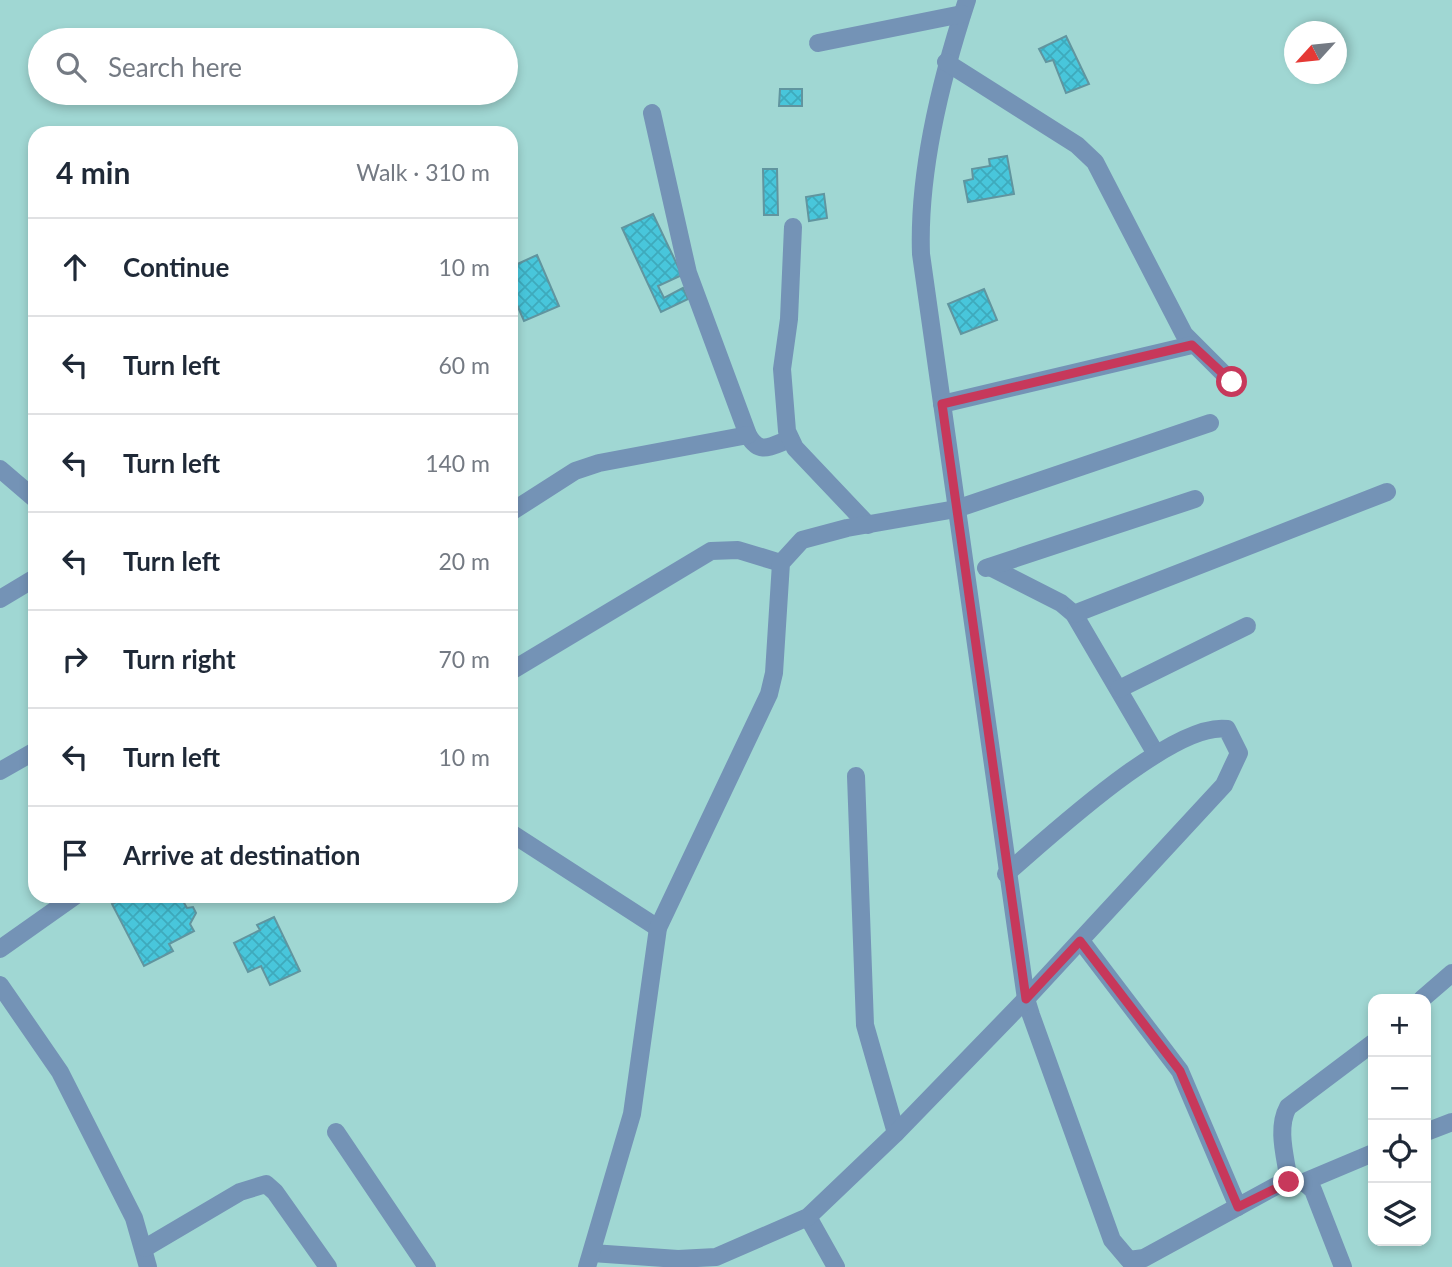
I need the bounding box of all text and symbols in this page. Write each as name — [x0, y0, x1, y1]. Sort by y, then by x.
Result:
north arrow — [1284, 21, 1347, 84]
search box — [28, 28, 518, 105]
icon: search — [52, 48, 90, 86]
text: Search here — [108, 51, 242, 83]
text: 4 min — [56, 154, 130, 190]
text: Walk · 310 m — [356, 158, 490, 186]
icon: ahead — [56, 248, 94, 286]
text: Continue — [123, 251, 229, 283]
text: 10 m — [439, 253, 490, 281]
icon: left — [56, 346, 94, 384]
text: Turn left — [123, 349, 220, 381]
text: 60 m — [439, 351, 490, 379]
route start — [1216, 366, 1247, 397]
icon: left — [56, 444, 94, 482]
text: Turn left — [123, 447, 220, 479]
text: 140 m — [425, 449, 490, 477]
icon: left — [56, 542, 94, 580]
text: Turn left — [123, 545, 220, 577]
text: 20 m — [439, 547, 490, 575]
icon: right — [56, 640, 94, 678]
text: Turn right — [123, 643, 236, 675]
text: 70 m — [439, 645, 490, 673]
icon: left — [56, 738, 94, 776]
text: Turn left — [123, 741, 220, 773]
text: 10 m — [439, 743, 490, 771]
icon: arrive — [56, 836, 94, 874]
text: Arrive at destination — [123, 839, 360, 871]
map controls — [1368, 994, 1431, 1246]
button: + — [1368, 994, 1431, 1057]
button: − — [1368, 1057, 1431, 1120]
button: locate — [1368, 1120, 1431, 1183]
route end — [1273, 1166, 1304, 1197]
button: layers — [1368, 1183, 1431, 1246]

